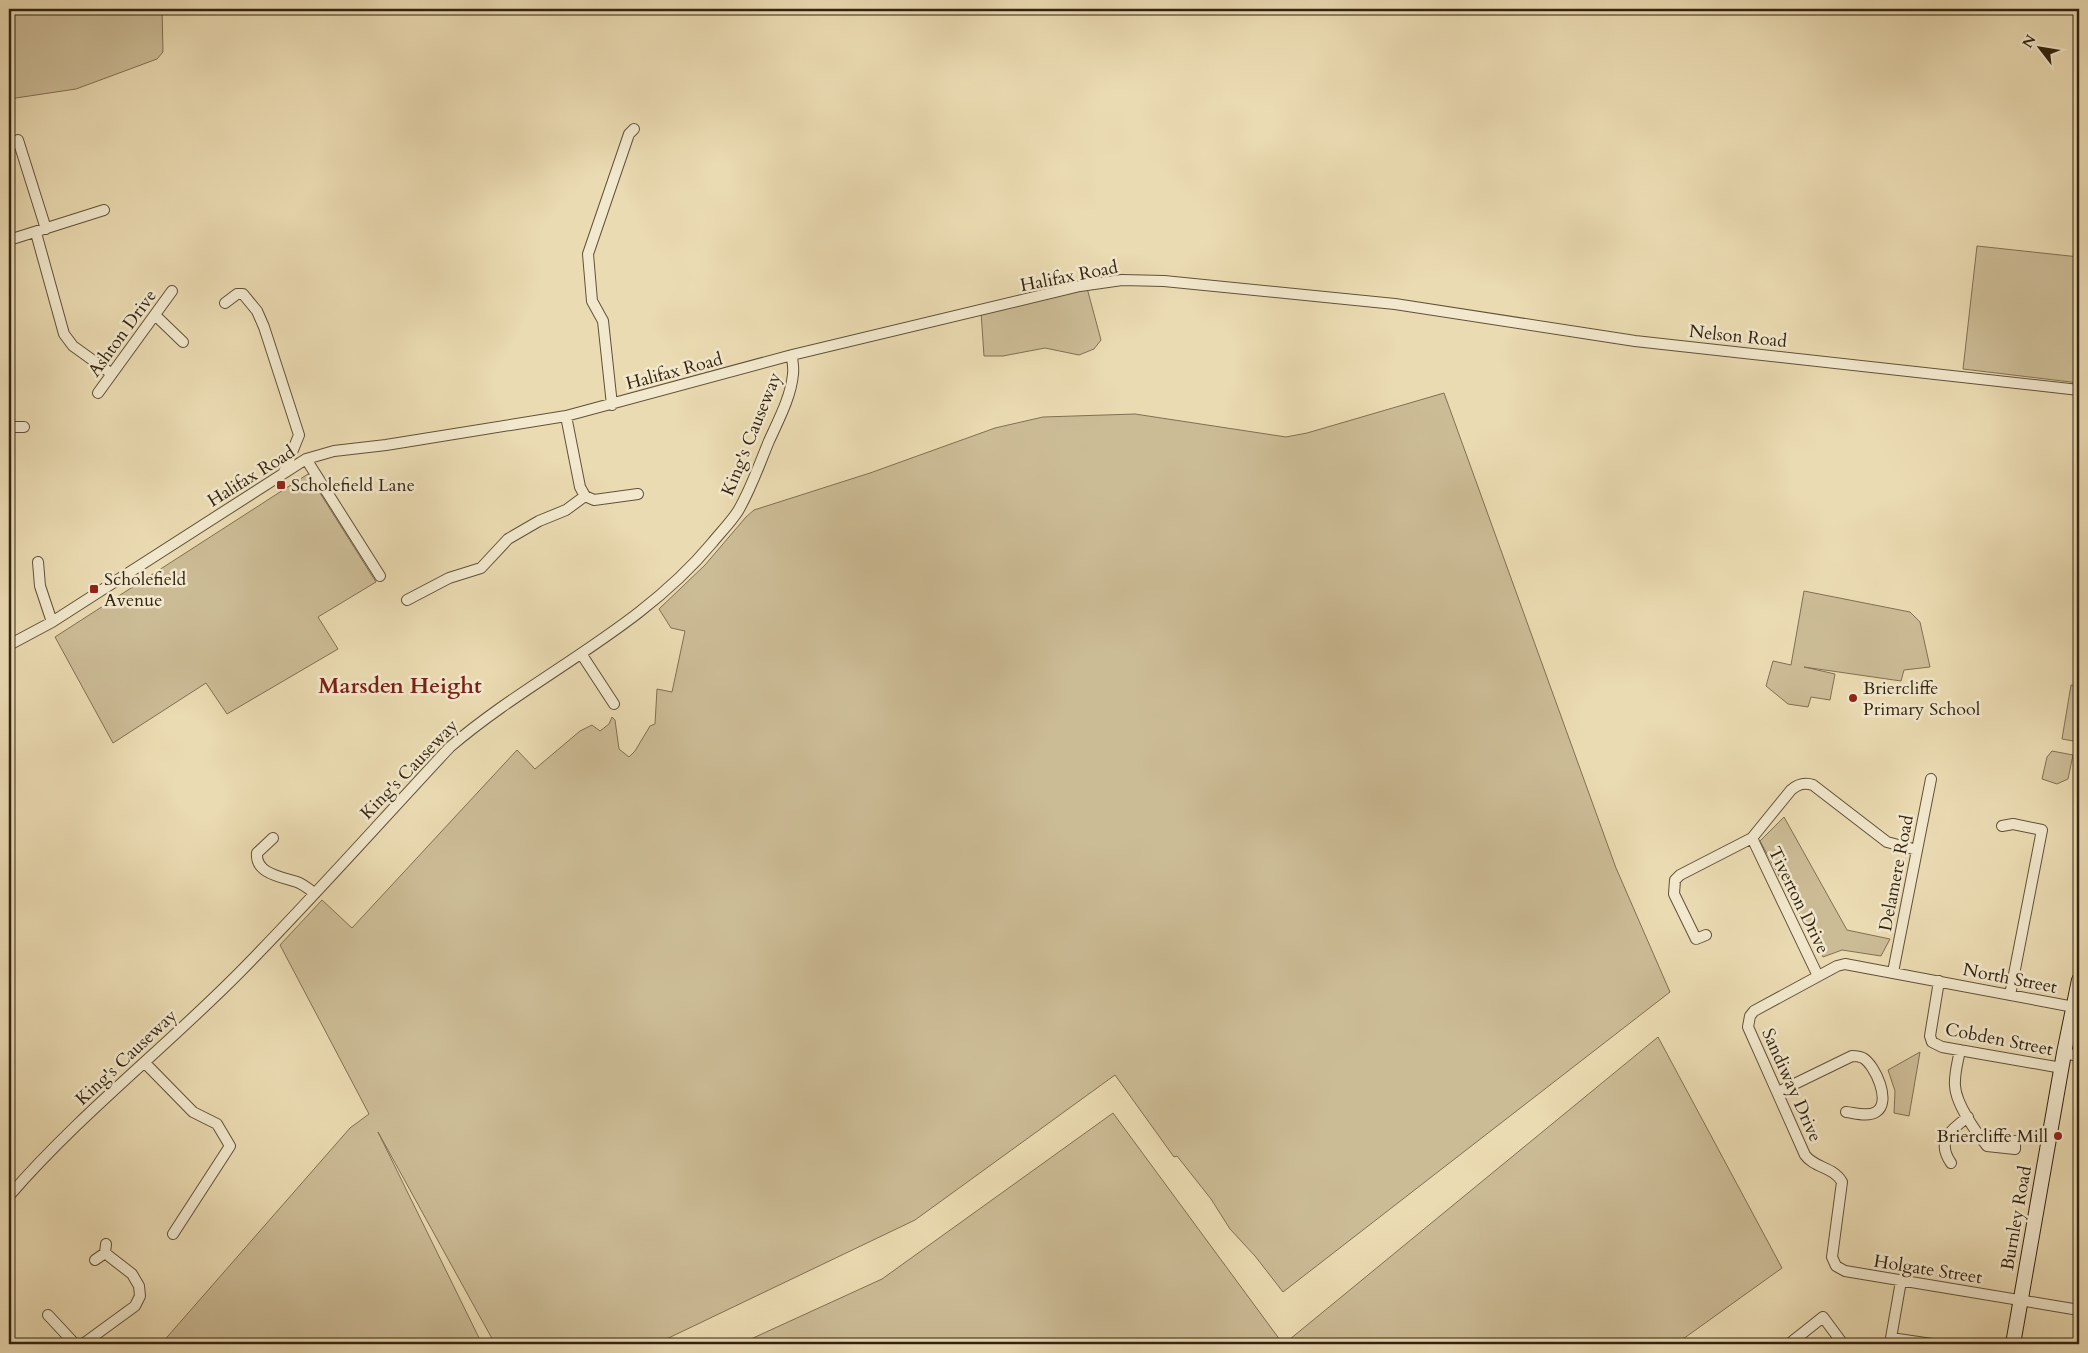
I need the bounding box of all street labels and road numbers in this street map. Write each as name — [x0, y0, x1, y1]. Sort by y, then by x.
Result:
street label: Halifax Road — [1018, 255, 1121, 298]
street label: Ashton Drive — [82, 284, 163, 382]
street label: Nelson Road — [1688, 319, 1789, 354]
street label: Halifax Road — [623, 346, 726, 396]
street label: King's Causeway — [715, 368, 788, 500]
street label: Halifax Road — [203, 439, 300, 513]
street label: King's Causeway — [355, 713, 464, 825]
street label: Delamere Road — [1873, 813, 1920, 933]
street label: Tiverton Drive — [1762, 843, 1835, 958]
street label: North Street — [1961, 957, 2059, 1000]
street label: King's Causeway — [70, 1003, 183, 1111]
street label: Cobden Street — [1943, 1017, 2055, 1062]
street label: Sandiway Drive — [1755, 1024, 1828, 1146]
street label: Burnley Road — [1995, 1164, 2038, 1272]
street label: Holgate Street — [1872, 1249, 1984, 1290]

